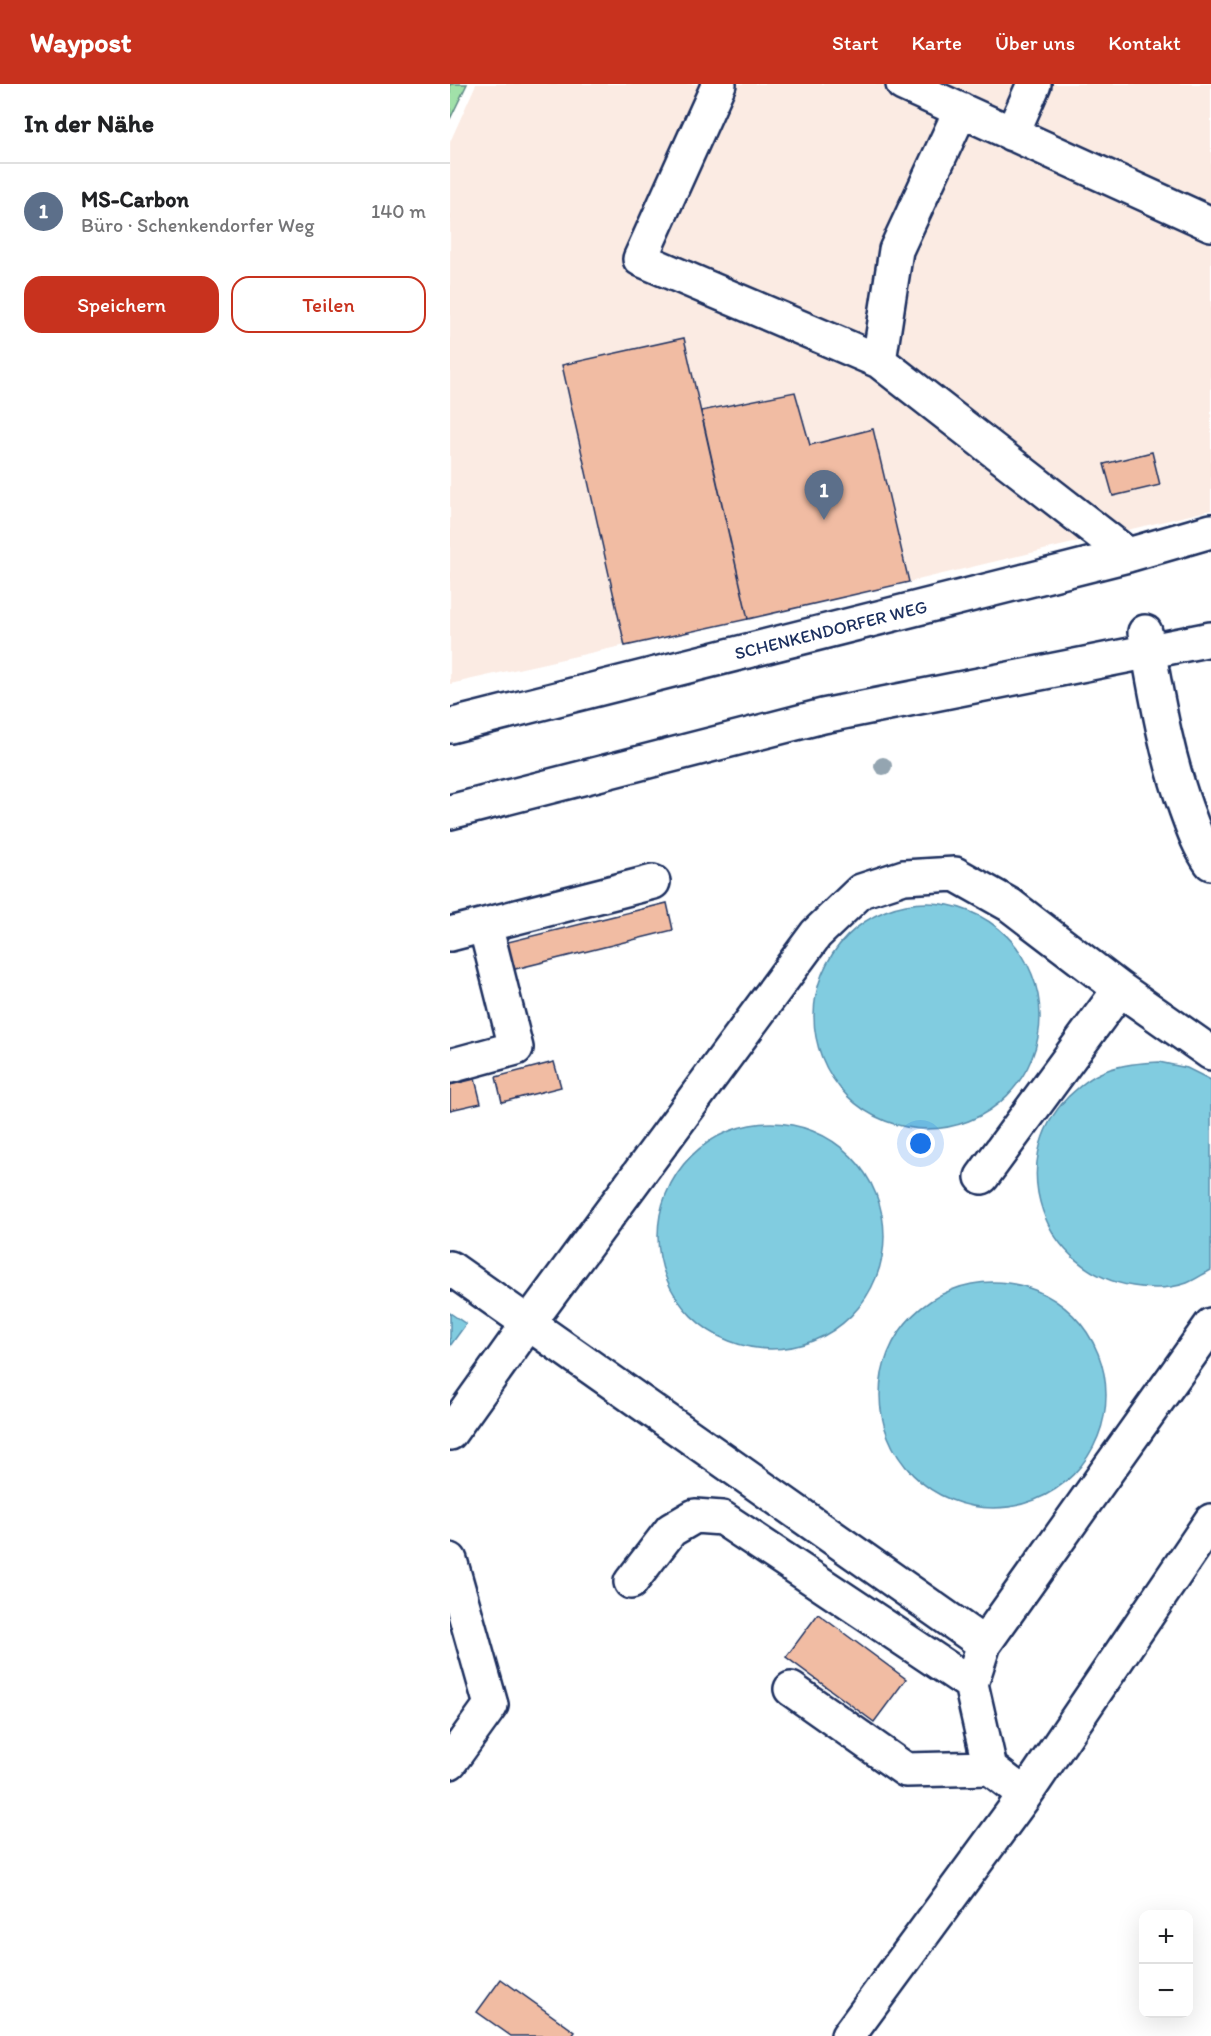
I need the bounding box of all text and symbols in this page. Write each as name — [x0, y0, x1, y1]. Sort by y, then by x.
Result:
text: Waypost — [30, 25, 132, 59]
text: Start — [832, 30, 878, 55]
text: Karte — [911, 30, 962, 55]
text: Über uns — [995, 30, 1075, 55]
text: Kontakt — [1108, 30, 1181, 55]
text: In der Nähe — [24, 107, 154, 139]
text: MS-Carbon — [81, 186, 189, 213]
text: 1 — [39, 199, 48, 223]
text: 140 m — [371, 199, 426, 223]
text: Büro · Schenkendorfer Weg — [81, 213, 315, 237]
button: Speichern — [24, 276, 219, 333]
button: Teilen — [231, 276, 426, 333]
pin: 1 — [804, 470, 844, 520]
street label: SCHENKENDORFER WEG — [732, 595, 930, 665]
your location — [906, 1129, 935, 1158]
map controls — [1139, 1910, 1193, 2018]
button: + — [1139, 1910, 1193, 1964]
button: − — [1139, 1964, 1193, 2018]

